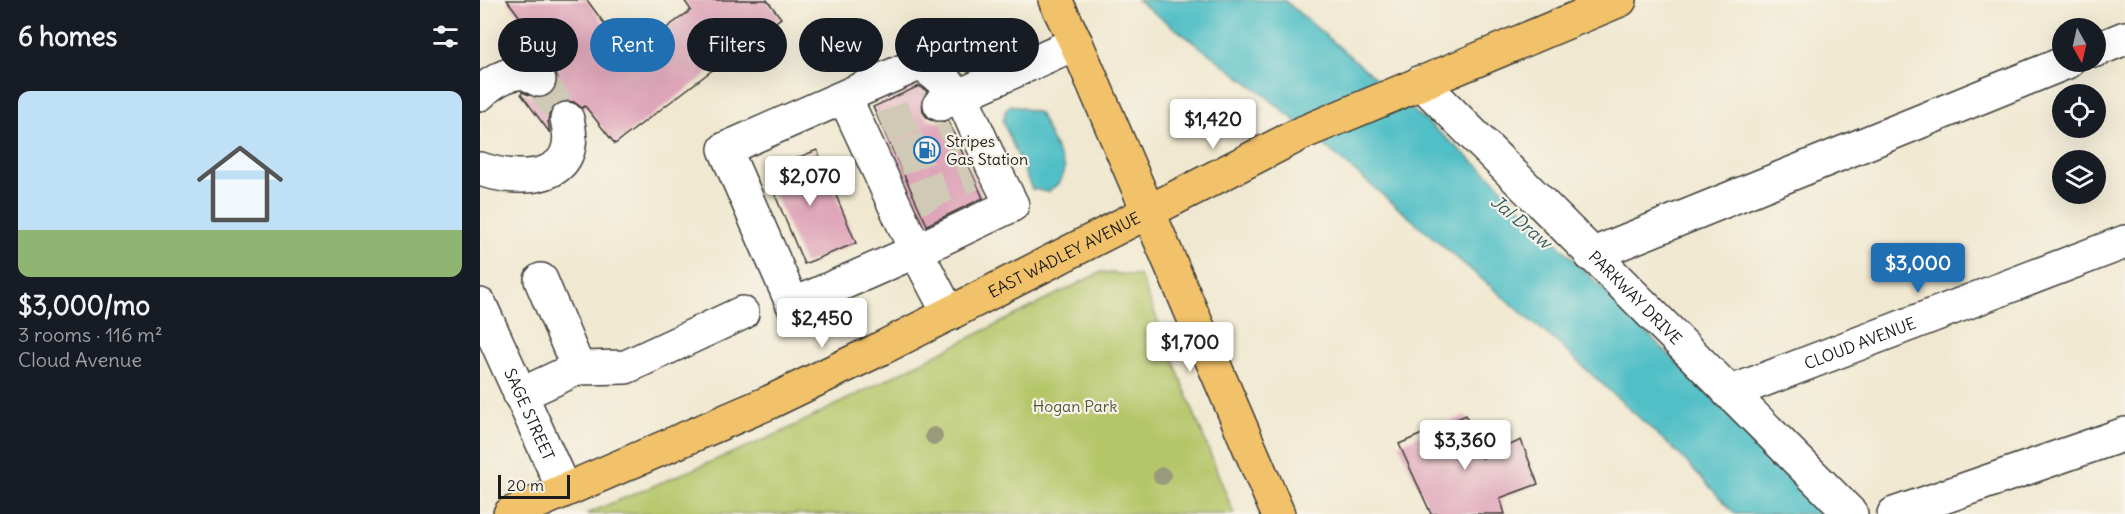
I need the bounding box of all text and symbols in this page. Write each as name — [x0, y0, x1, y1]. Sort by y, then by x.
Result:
chip: Buy — [498, 18, 578, 72]
chip: Rent — [590, 18, 675, 72]
chip: Filters — [687, 18, 787, 72]
chip: New — [799, 18, 883, 72]
chip: Apartment — [895, 18, 1039, 72]
north arrow — [2052, 18, 2106, 72]
map controls — [2052, 18, 2106, 204]
text: 6 homes — [18, 20, 117, 53]
icon: filters — [429, 20, 462, 53]
button: locate — [2052, 84, 2106, 138]
pin: $1,420 — [1164, 99, 1262, 150]
text: $1,420 — [1184, 106, 1242, 131]
icon: home — [186, 130, 294, 238]
place label: Stripes Gas Station — [946, 131, 1028, 169]
fuel station icon: Stripes Gas Station — [912, 135, 942, 165]
button: layers — [2052, 150, 2106, 204]
pin: $2,070 — [761, 156, 859, 207]
text: $2,070 — [779, 163, 841, 188]
water label: Jal Draw — [1486, 190, 1558, 255]
street label: EAST WADLEY AVENUE — [985, 208, 1143, 302]
pin: $3,000 — [1869, 243, 1967, 294]
street label: PARKWAY DRIVE — [1585, 246, 1686, 348]
text: $3,000 — [1885, 250, 1951, 275]
text: $3,000/mo — [18, 289, 150, 322]
pin: $2,450 — [773, 298, 871, 349]
text: $2,450 — [791, 305, 853, 330]
street label: CLOUD AVENUE — [1801, 313, 1918, 373]
text: 3 rooms · 116 m² — [18, 322, 162, 347]
pin: $1,700 — [1141, 322, 1239, 373]
text: $1,700 — [1161, 329, 1220, 354]
text: Cloud Avenue — [18, 347, 142, 372]
street label: SAGE STREET — [500, 365, 559, 463]
park label: Hogan Park — [1033, 396, 1117, 416]
pin: $3,360 — [1416, 420, 1514, 471]
text: $3,360 — [1434, 427, 1496, 452]
scale bar — [498, 472, 570, 500]
text: 20 m — [507, 475, 544, 495]

